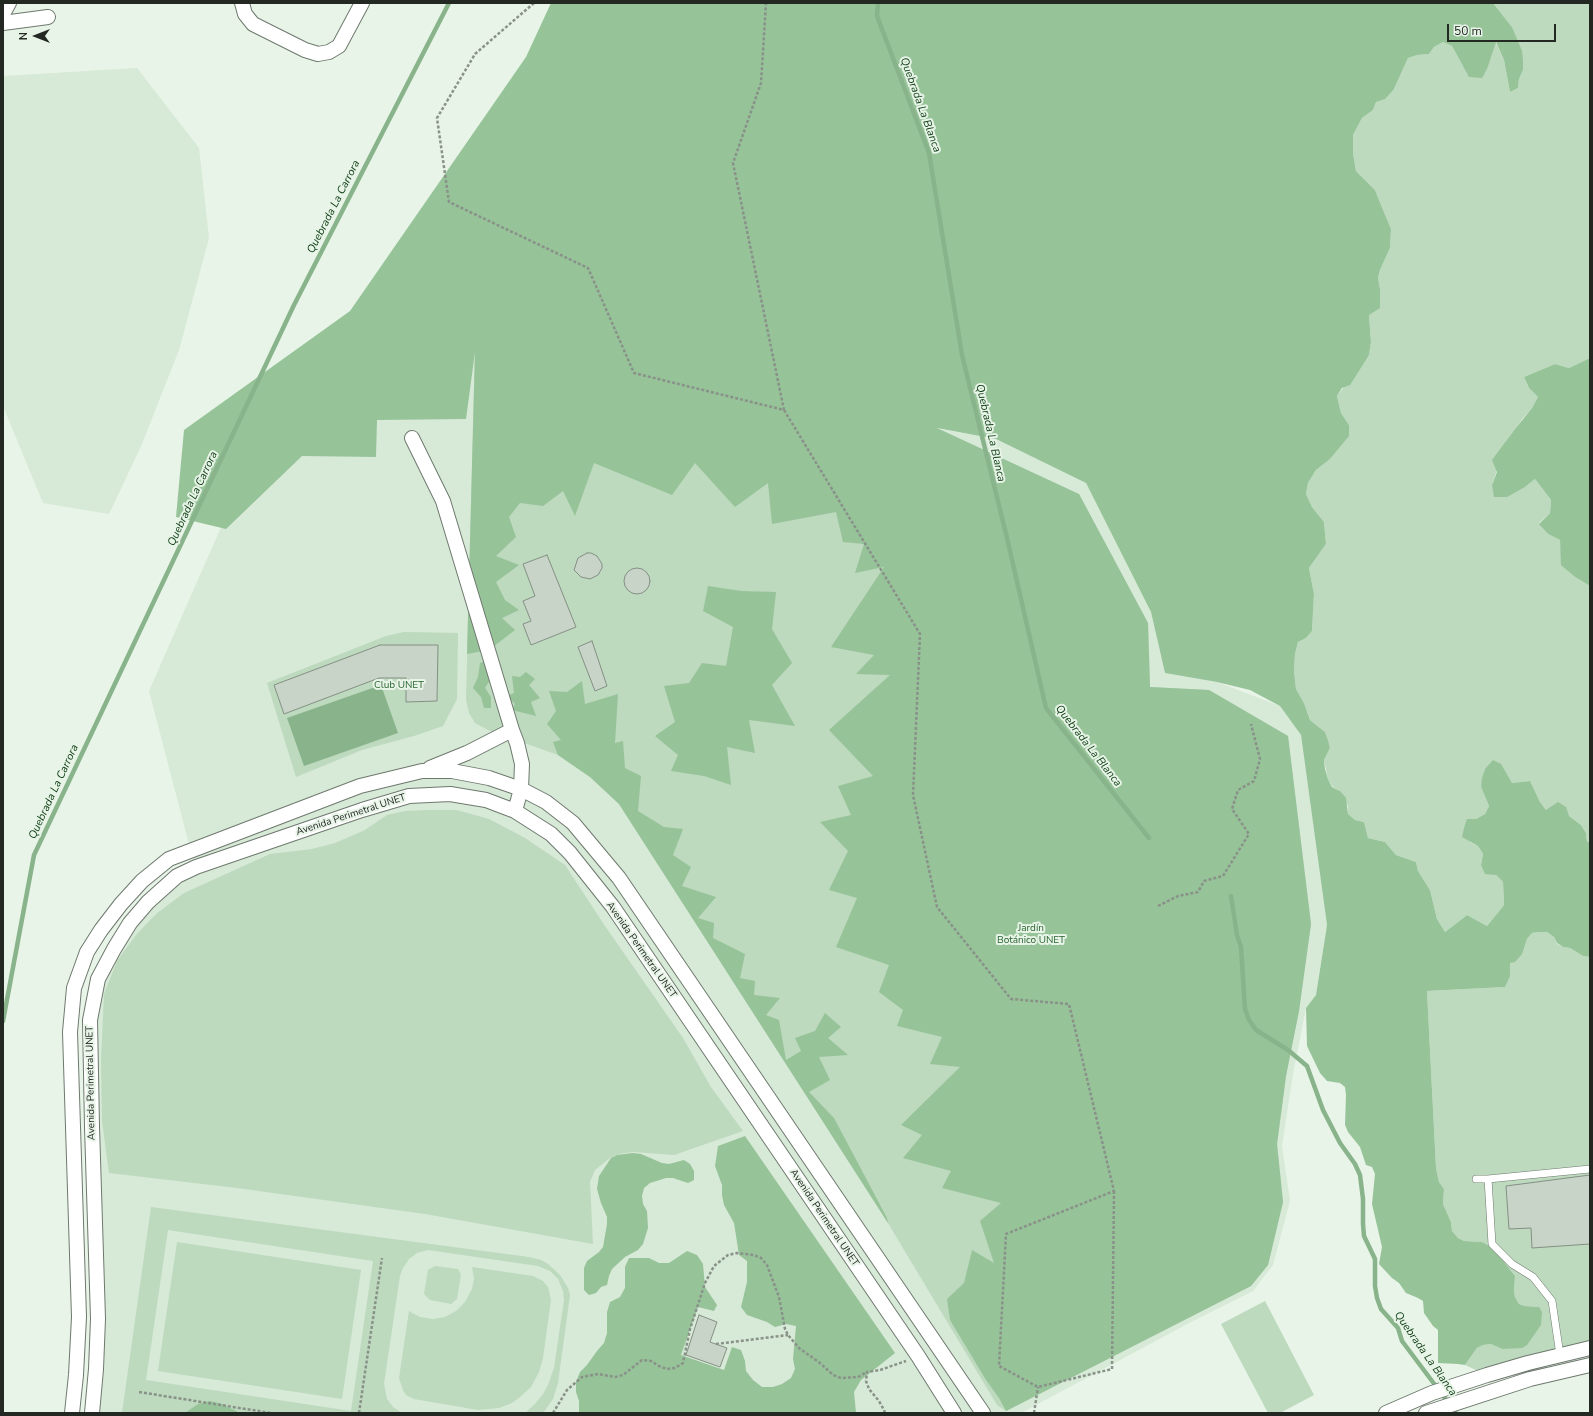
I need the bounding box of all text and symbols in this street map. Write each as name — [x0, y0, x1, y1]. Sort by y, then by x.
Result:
north arrow — [16, 16, 56, 56]
scale bar — [1449, 16, 1558, 42]
text: 50 m — [1454, 23, 1482, 39]
text: N — [16, 32, 31, 40]
water label: Quebrada La Blanca — [897, 56, 943, 154]
water label: Quebrada La Carrora — [305, 158, 363, 256]
water label: Quebrada La Blanca — [972, 383, 1008, 483]
water label: Quebrada La Carrora — [165, 450, 221, 548]
park label: Club UNET — [374, 680, 424, 692]
water label: Quebrada La Blanca — [1052, 703, 1124, 789]
water label: Quebrada La Carrora — [26, 743, 82, 841]
street label: Avenida Perimetral UNET — [295, 792, 407, 838]
street label: Avenida Perimetral UNET — [603, 900, 679, 1000]
park label: Jardín Botánico UNET — [997, 923, 1065, 946]
street label: Avenida Perimetral UNET — [84, 1026, 98, 1140]
street label: Avenida Perimetral UNET — [787, 1167, 861, 1269]
water label: Quebrada La Blanca — [1391, 1309, 1459, 1399]

